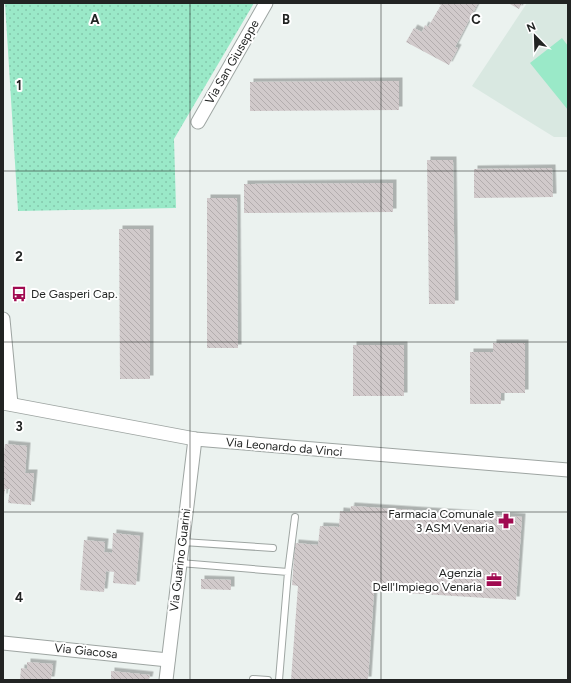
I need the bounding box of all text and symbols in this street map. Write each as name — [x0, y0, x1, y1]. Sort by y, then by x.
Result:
text: A — [90, 12, 100, 27]
text: B — [282, 12, 290, 27]
text: C — [471, 12, 481, 27]
north arrow — [515, 16, 555, 56]
street label: Via San Giuseppe — [202, 17, 262, 107]
text: N — [525, 20, 538, 35]
text: 1 — [16, 78, 22, 93]
text: 2 — [15, 249, 23, 264]
bus stop icon: De Gasperi Cap. — [10, 285, 28, 303]
place label: De Gasperi Cap. — [31, 287, 117, 301]
text: 3 — [15, 419, 23, 434]
street label: Via Leonardo da Vinci — [225, 435, 343, 459]
place label: Farmacia Comunale 3 ASM Venaria — [388, 507, 494, 535]
street label: Via Guarino Guarini — [167, 508, 193, 612]
pharmacy icon: Farmacia Comunale 3 ASM Venaria — [497, 512, 515, 530]
place label: Agenzia Dell'Impiego Venaria — [372, 566, 482, 594]
office icon: Agenzia Dell'Impiego Venaria — [485, 571, 503, 589]
text: 4 — [15, 590, 23, 605]
street label: Via Giacosa — [54, 641, 118, 661]

